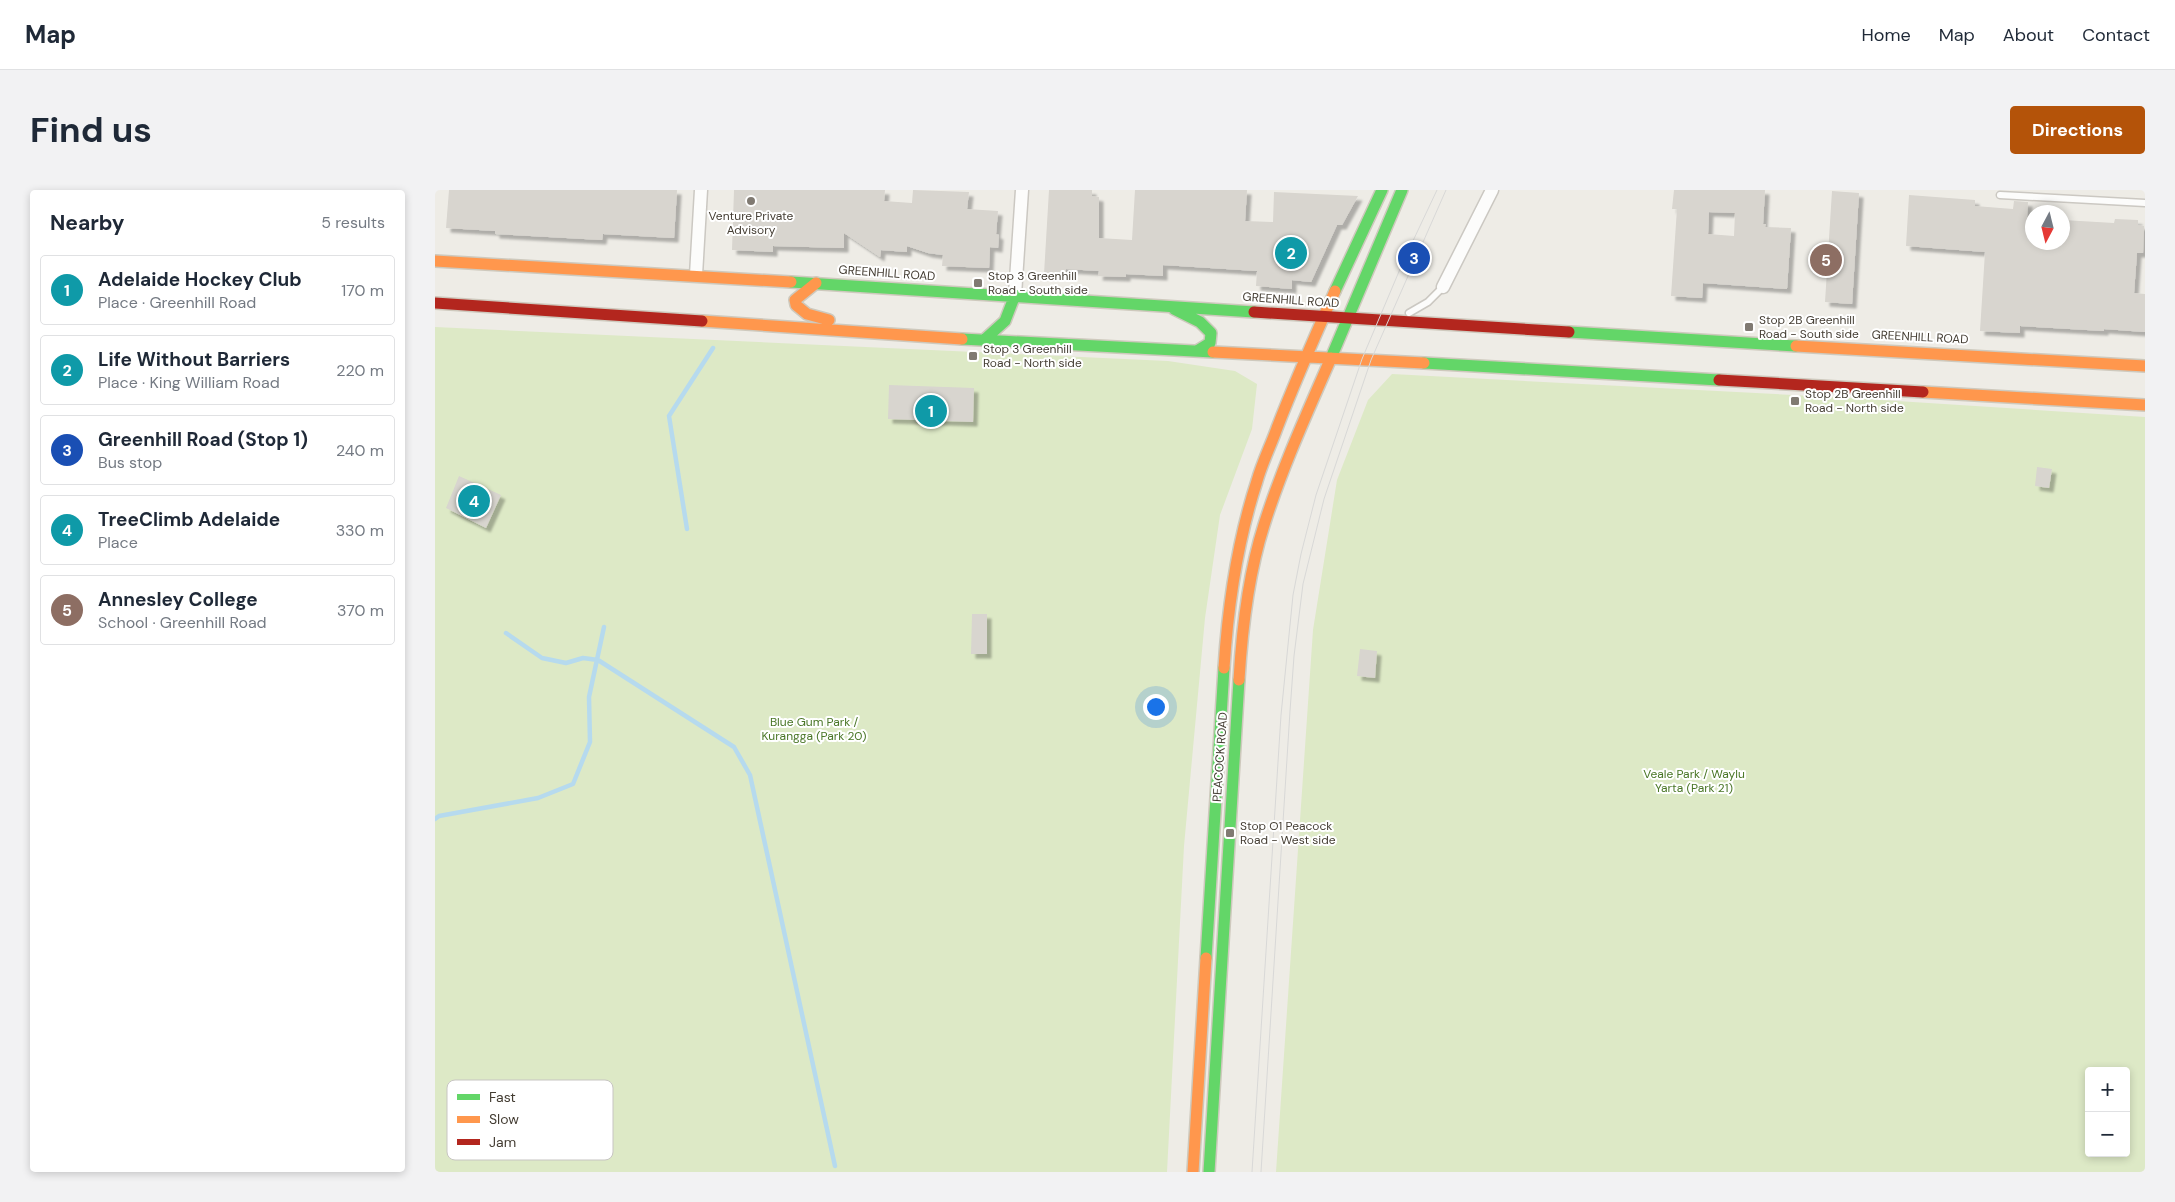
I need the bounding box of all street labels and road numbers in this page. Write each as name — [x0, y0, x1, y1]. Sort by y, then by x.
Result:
street label: GREENHILL ROAD — [838, 262, 936, 284]
street label: GREENHILL ROAD — [1242, 289, 1340, 311]
street label: GREENHILL ROAD — [1871, 326, 1969, 348]
street label: PEACOCK ROAD — [1209, 712, 1231, 802]

